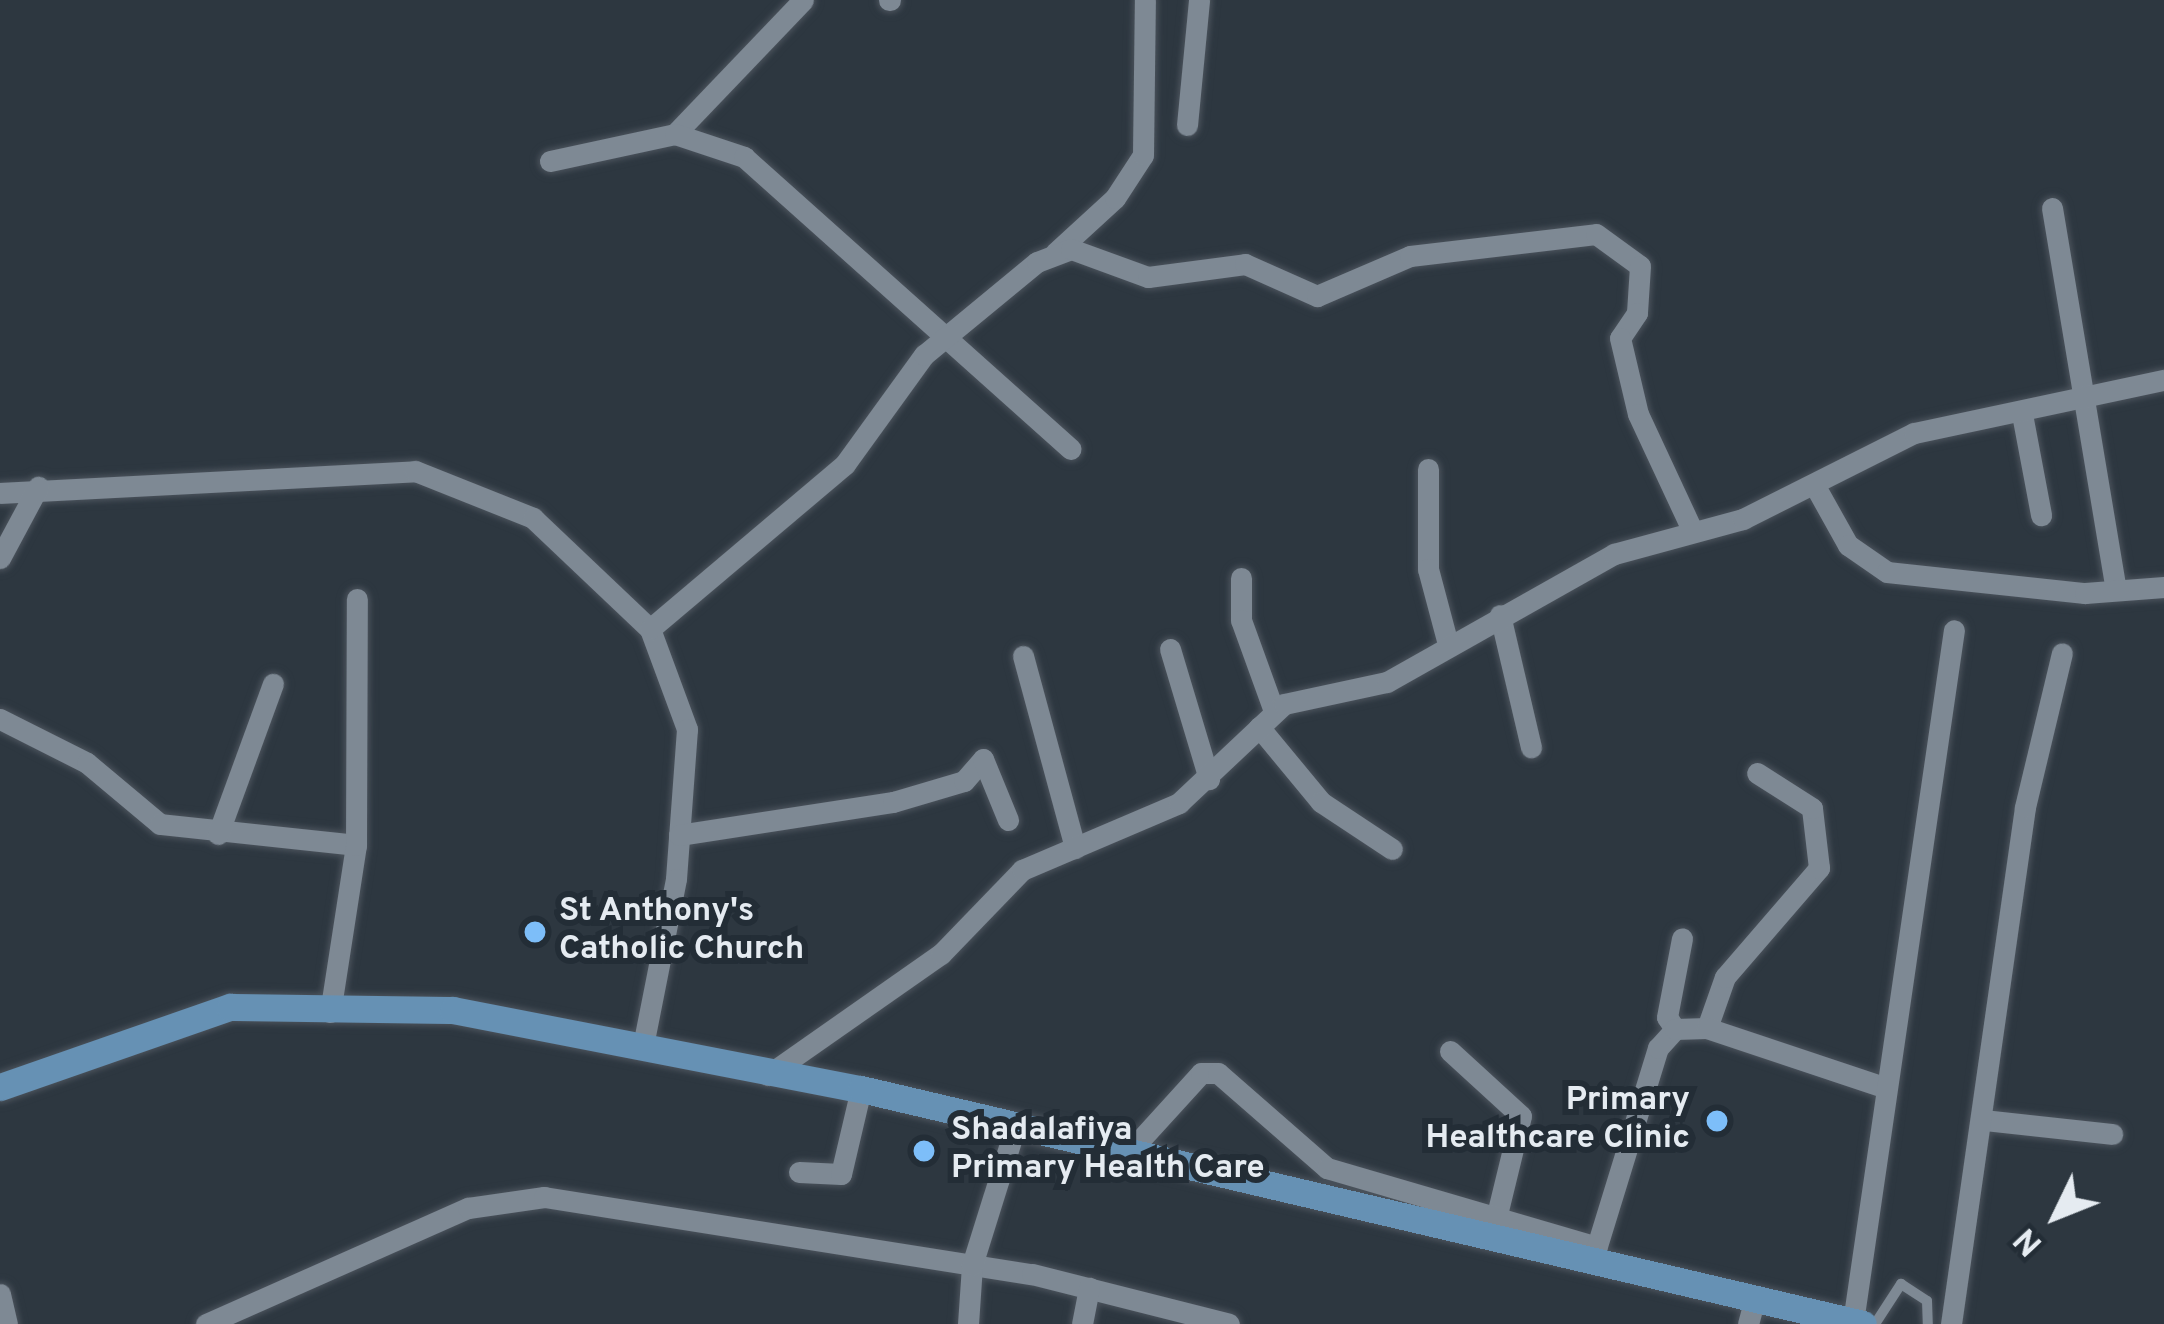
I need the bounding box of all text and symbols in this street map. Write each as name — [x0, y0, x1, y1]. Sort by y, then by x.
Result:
place label: St Anthony's Catholic Church — [559, 893, 804, 971]
marker: St Anthony's Catholic Church — [522, 919, 548, 945]
place label: Primary Healthcare Clinic — [1425, 1082, 1690, 1160]
marker: Primary Healthcare Clinic — [1701, 1105, 1733, 1137]
place label: Shadalafiya Primary Health Care — [951, 1112, 1265, 1190]
marker: Shadalafiya Primary Health Care — [908, 1135, 940, 1167]
north arrow — [1996, 1156, 2116, 1276]
text: N — [2006, 1218, 2053, 1264]

